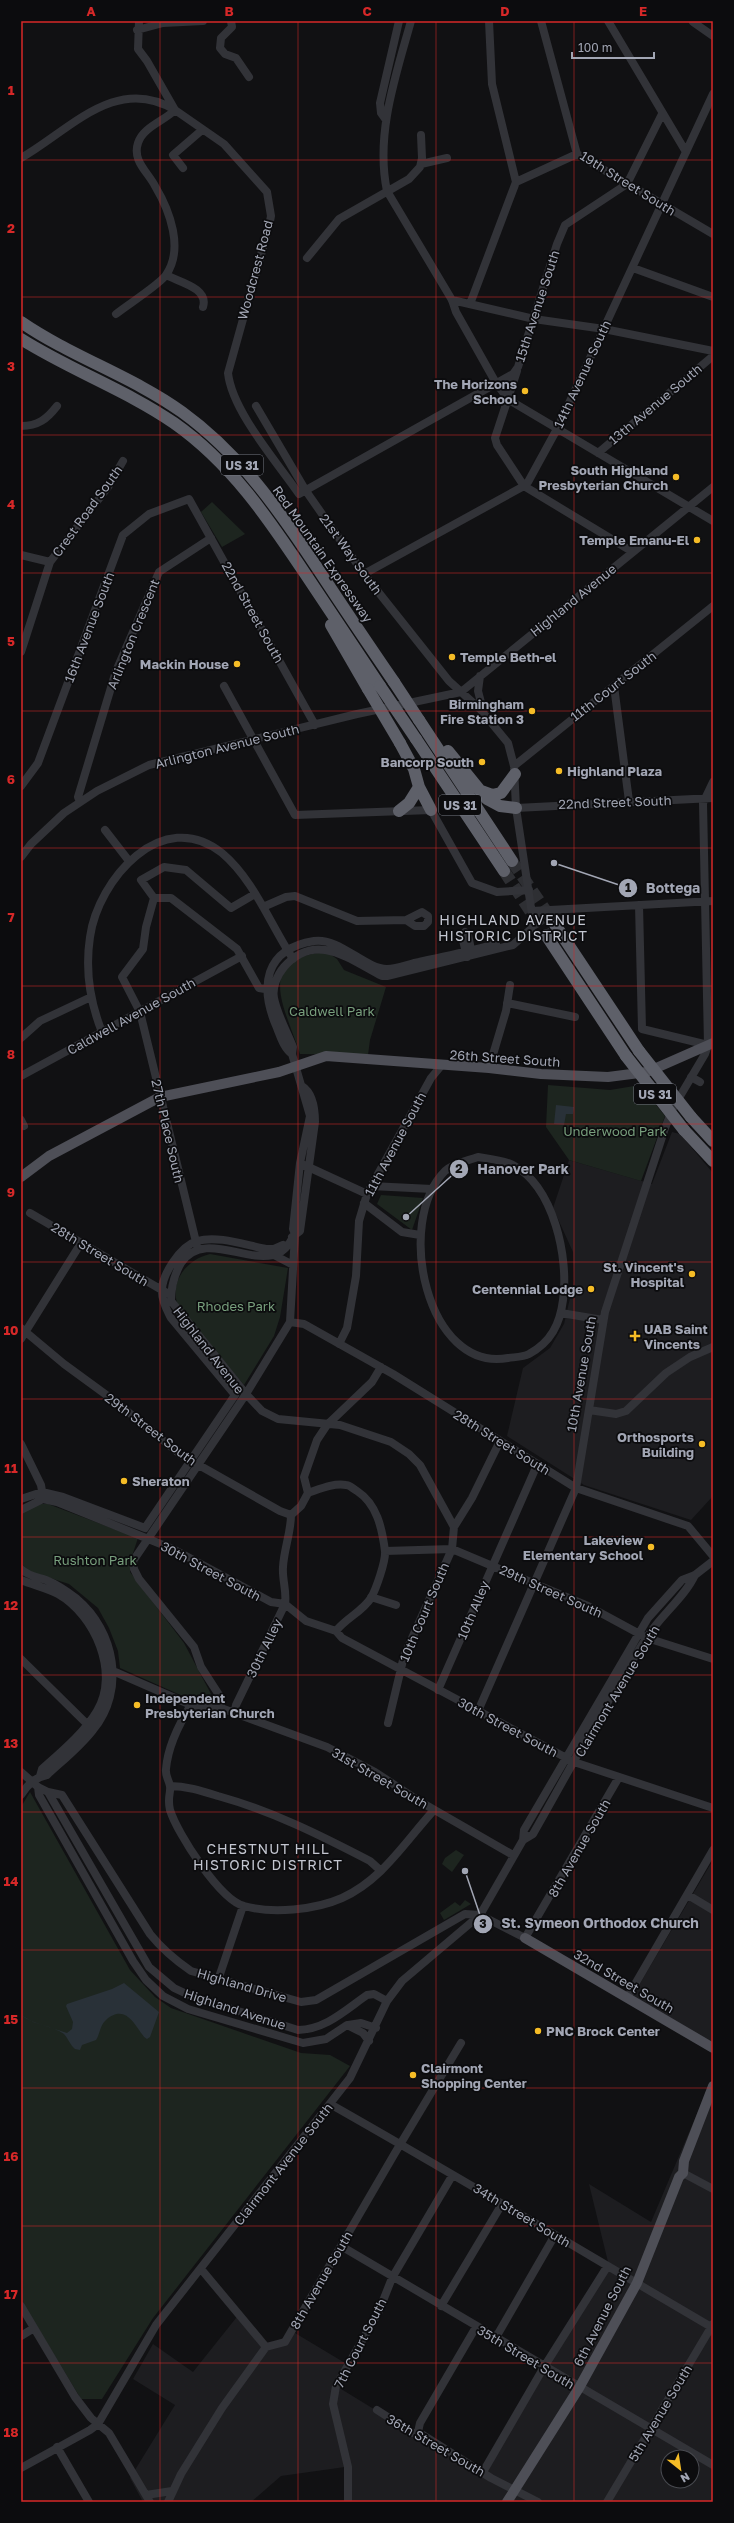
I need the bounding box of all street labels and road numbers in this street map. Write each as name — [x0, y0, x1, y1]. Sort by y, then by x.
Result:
street label: 19th Street South — [577, 147, 679, 219]
street label: Woodcrest Road — [234, 219, 276, 321]
street label: 15th Avenue South — [511, 248, 563, 364]
street label: 14th Avenue South — [550, 318, 614, 430]
street label: 13th Avenue South — [605, 360, 705, 448]
road number: US 31 — [221, 455, 263, 475]
street label: Crest Road South — [49, 462, 125, 560]
street label: Red Mountain Expressway — [270, 482, 377, 626]
street label: 21st Way South — [316, 510, 386, 598]
street label: 22nd Street South — [219, 559, 287, 665]
street label: Highland Avenue — [527, 560, 619, 640]
street label: 16th Avenue South — [61, 570, 117, 684]
street label: Arlington Crescent — [104, 577, 162, 691]
street label: 11th Court South — [567, 648, 659, 724]
street label: Arlington Avenue South — [153, 720, 301, 772]
street label: 22nd Street South — [558, 792, 672, 812]
road number: US 31 — [439, 795, 481, 815]
street label: Caldwell Avenue South — [64, 974, 198, 1058]
street label: 26th Street South — [449, 1046, 561, 1070]
street label: 27th Place South — [148, 1078, 188, 1184]
road number: US 31 — [634, 1084, 676, 1104]
street label: 11th Avenue South — [361, 1089, 429, 1199]
street label: 28th Street South — [48, 1219, 152, 1289]
street label: Highland Avenue — [170, 1303, 248, 1397]
street label: 10th Avenue South — [563, 1315, 599, 1433]
street label: 29th Street South — [102, 1389, 200, 1469]
street label: 28th Street South — [451, 1406, 553, 1478]
street label: 30th Street South — [158, 1538, 264, 1604]
street label: 10th Court South — [396, 1560, 452, 1664]
street label: 29th Street South — [497, 1561, 605, 1621]
street label: 10th Alley — [454, 1578, 493, 1642]
street label: 30th Alley — [243, 1615, 285, 1680]
street label: Clairmont Avenue South — [571, 1622, 663, 1760]
street label: 30th Street South — [455, 1694, 561, 1760]
street label: 31st Street South — [329, 1744, 431, 1812]
street label: 8th Avenue South — [544, 1796, 614, 1900]
street label: 32nd Street South — [571, 1946, 677, 2016]
street label: Highland Drive — [195, 1965, 289, 2005]
street label: Highland Avenue — [182, 1985, 288, 2033]
street label: Clairmont Avenue South — [230, 2100, 336, 2228]
street label: 34th Street South — [470, 2180, 574, 2250]
street label: 8th Avenue South — [286, 2228, 356, 2332]
street label: 6th Avenue South — [570, 2263, 634, 2369]
street label: 7th Court South — [330, 2295, 390, 2391]
street label: 35th Street South — [475, 2322, 577, 2392]
street label: 5th Avenue South — [625, 2362, 695, 2464]
street label: 36th Street South — [384, 2410, 488, 2480]

